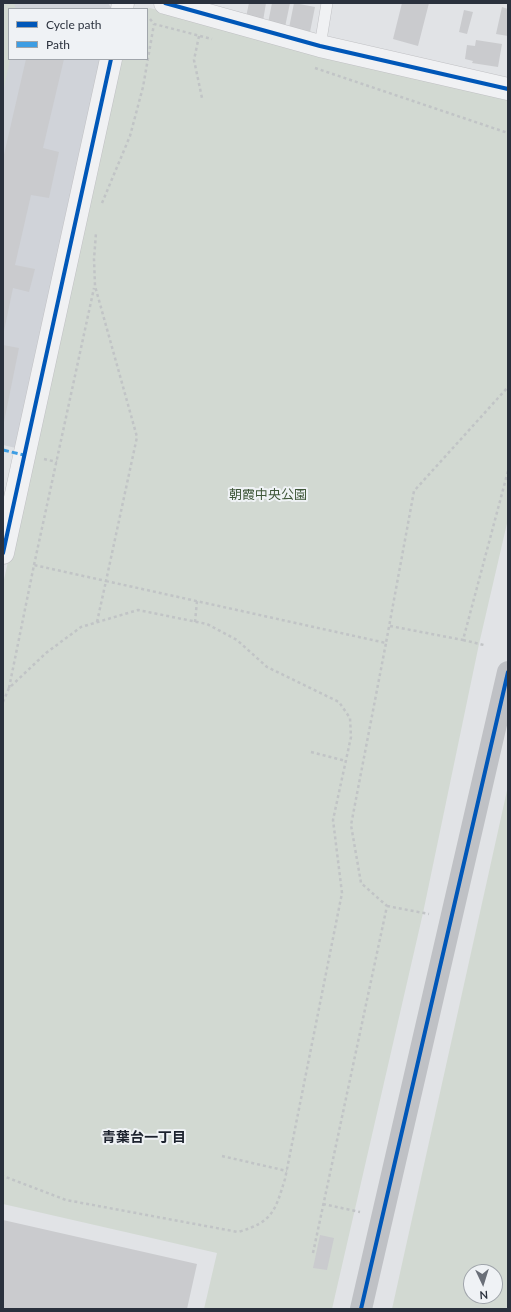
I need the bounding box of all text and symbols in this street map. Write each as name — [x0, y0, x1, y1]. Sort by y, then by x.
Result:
legend — [8, 8, 148, 60]
text: Cycle path — [46, 17, 101, 32]
text: Path — [46, 37, 70, 52]
park label: 朝霞中央公園 — [229, 487, 307, 503]
district label: 青葉台一丁目 — [102, 1129, 186, 1145]
north arrow — [463, 1264, 503, 1304]
text: N — [479, 1289, 488, 1302]

